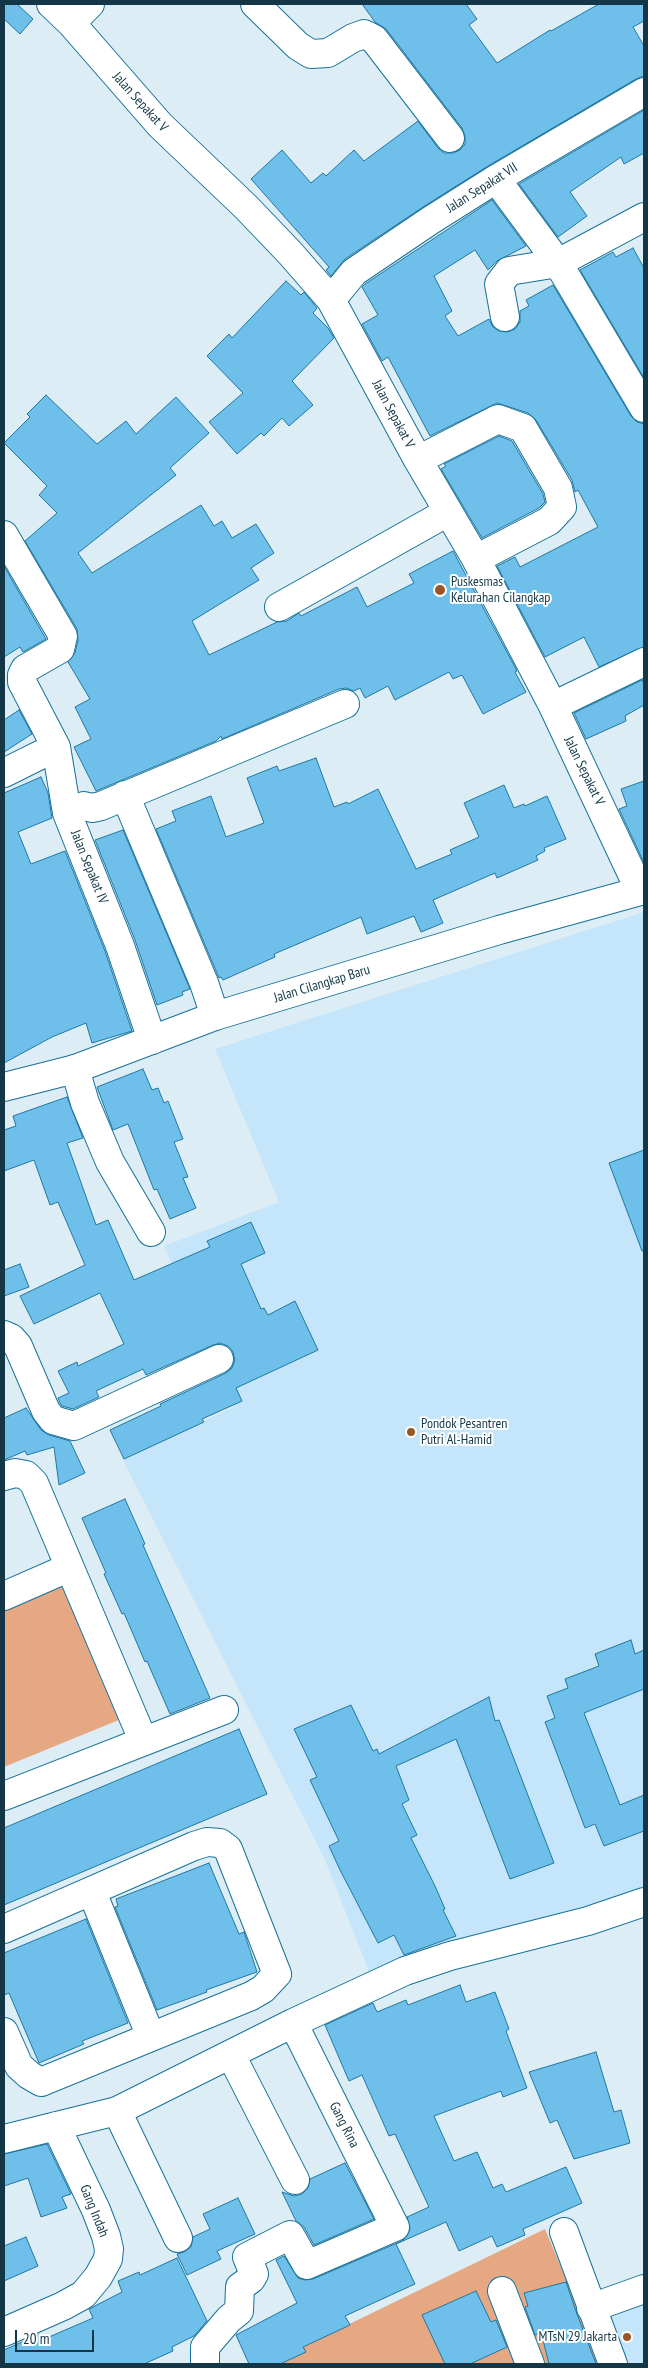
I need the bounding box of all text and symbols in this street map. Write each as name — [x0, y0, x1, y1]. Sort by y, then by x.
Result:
street label: Jalan Sepakat V — [109, 69, 171, 135]
street label: Jalan Sepakat VII — [443, 159, 521, 217]
street label: Jalan Sepakat V — [368, 377, 418, 451]
place label: Puskesmas Kelurahan Cilangkap — [451, 574, 550, 606]
marker: Puskesmas Kelurahan Cilangkap — [433, 583, 447, 597]
street label: Jalan Sepakat V — [560, 734, 608, 808]
street label: Jalan Sepakat IV — [67, 828, 111, 906]
street label: Jalan Cilangkap Baru — [272, 961, 372, 1007]
place label: Pondok Pesantren Putri Al-Hamid — [421, 1416, 507, 1448]
marker: Pondok Pesantren Putri Al-Hamid — [405, 1426, 417, 1438]
street label: Gang Rina — [325, 2099, 363, 2151]
street label: Gang Indah — [76, 2182, 112, 2240]
scale bar — [18, 2320, 96, 2352]
text: 20 m — [23, 2329, 49, 2348]
place label: MTsN 29 Jakarta — [539, 2329, 617, 2345]
marker: MTsN 29 Jakarta — [621, 2331, 633, 2343]

